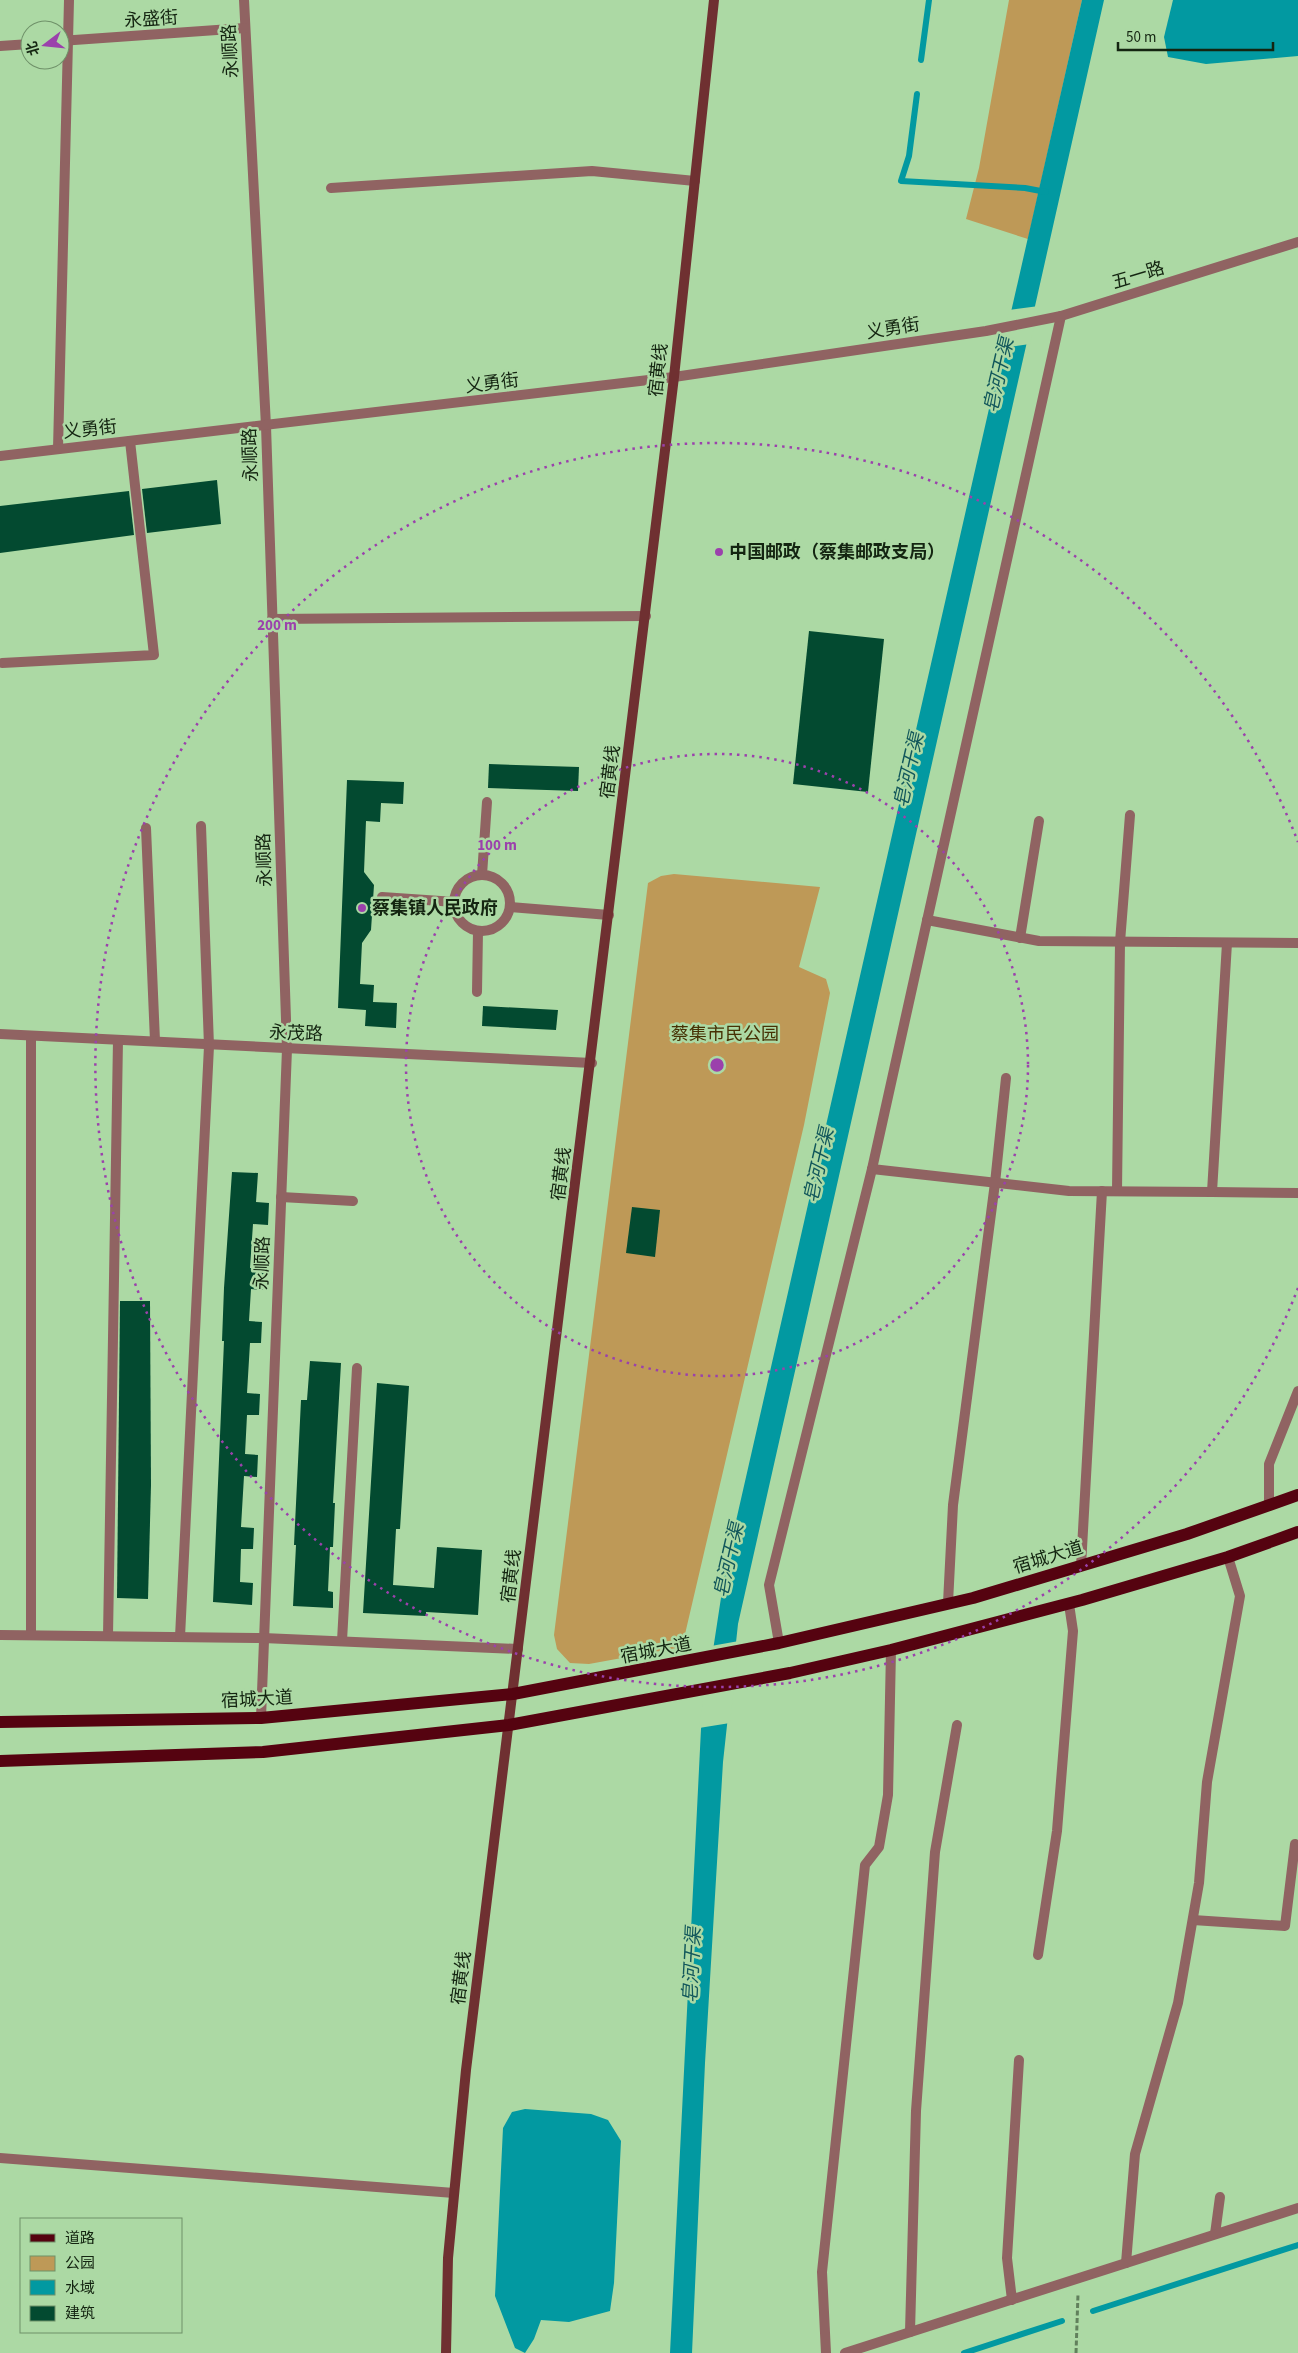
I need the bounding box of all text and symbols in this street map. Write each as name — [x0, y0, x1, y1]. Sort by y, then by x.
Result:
street label: 永盛街 — [123, 5, 179, 34]
north arrow — [20, 20, 70, 70]
scale bar — [1118, 20, 1273, 52]
street label: 永顺路 — [217, 23, 244, 79]
text: 50 m — [1126, 27, 1156, 48]
text: 北 — [22, 39, 45, 58]
street label: 五一路 — [1109, 256, 1168, 295]
street label: 义勇街 — [864, 312, 922, 345]
water label: 皂河干渠 — [978, 332, 1022, 415]
street label: 宿黄线 — [643, 342, 674, 398]
street label: 义勇街 — [464, 368, 520, 399]
street label: 义勇街 — [62, 414, 118, 445]
street label: 永顺路 — [237, 428, 264, 482]
place label: 中国邮政（蔡集邮政支局） — [729, 540, 945, 565]
marker: 中国邮政（蔡集邮政支局） — [713, 546, 725, 558]
text: 200 m — [257, 615, 297, 636]
water label: 皂河干渠 — [888, 727, 932, 810]
street label: 宿黄线 — [595, 744, 626, 800]
street label: 永顺路 — [251, 833, 278, 887]
text: 100 m — [477, 835, 517, 856]
place label: 蔡集镇人民政府 — [372, 896, 498, 921]
marker: 蔡集镇人民政府 — [356, 902, 368, 914]
street label: 永茂路 — [269, 1020, 323, 1047]
park label: 蔡集市民公园 — [671, 1022, 779, 1047]
centre of rings — [708, 1056, 726, 1074]
water label: 皂河干渠 — [798, 1122, 842, 1205]
street label: 宿黄线 — [546, 1146, 577, 1202]
street label: 永顺路 — [249, 1236, 276, 1290]
water label: 皂河干渠 — [708, 1517, 752, 1600]
street label: 宿城大道 — [1010, 1535, 1086, 1580]
street label: 宿黄线 — [496, 1548, 527, 1604]
street label: 宿城大道 — [618, 1631, 694, 1670]
street label: 宿城大道 — [220, 1685, 294, 1714]
water label: 皂河干渠 — [677, 1923, 708, 2004]
street label: 宿黄线 — [446, 1950, 477, 2006]
legend — [20, 2218, 182, 2333]
text: 道路 — [65, 2228, 95, 2249]
text: 公园 — [65, 2253, 95, 2274]
text: 水域 — [65, 2278, 95, 2299]
text: 建筑 — [65, 2303, 95, 2324]

